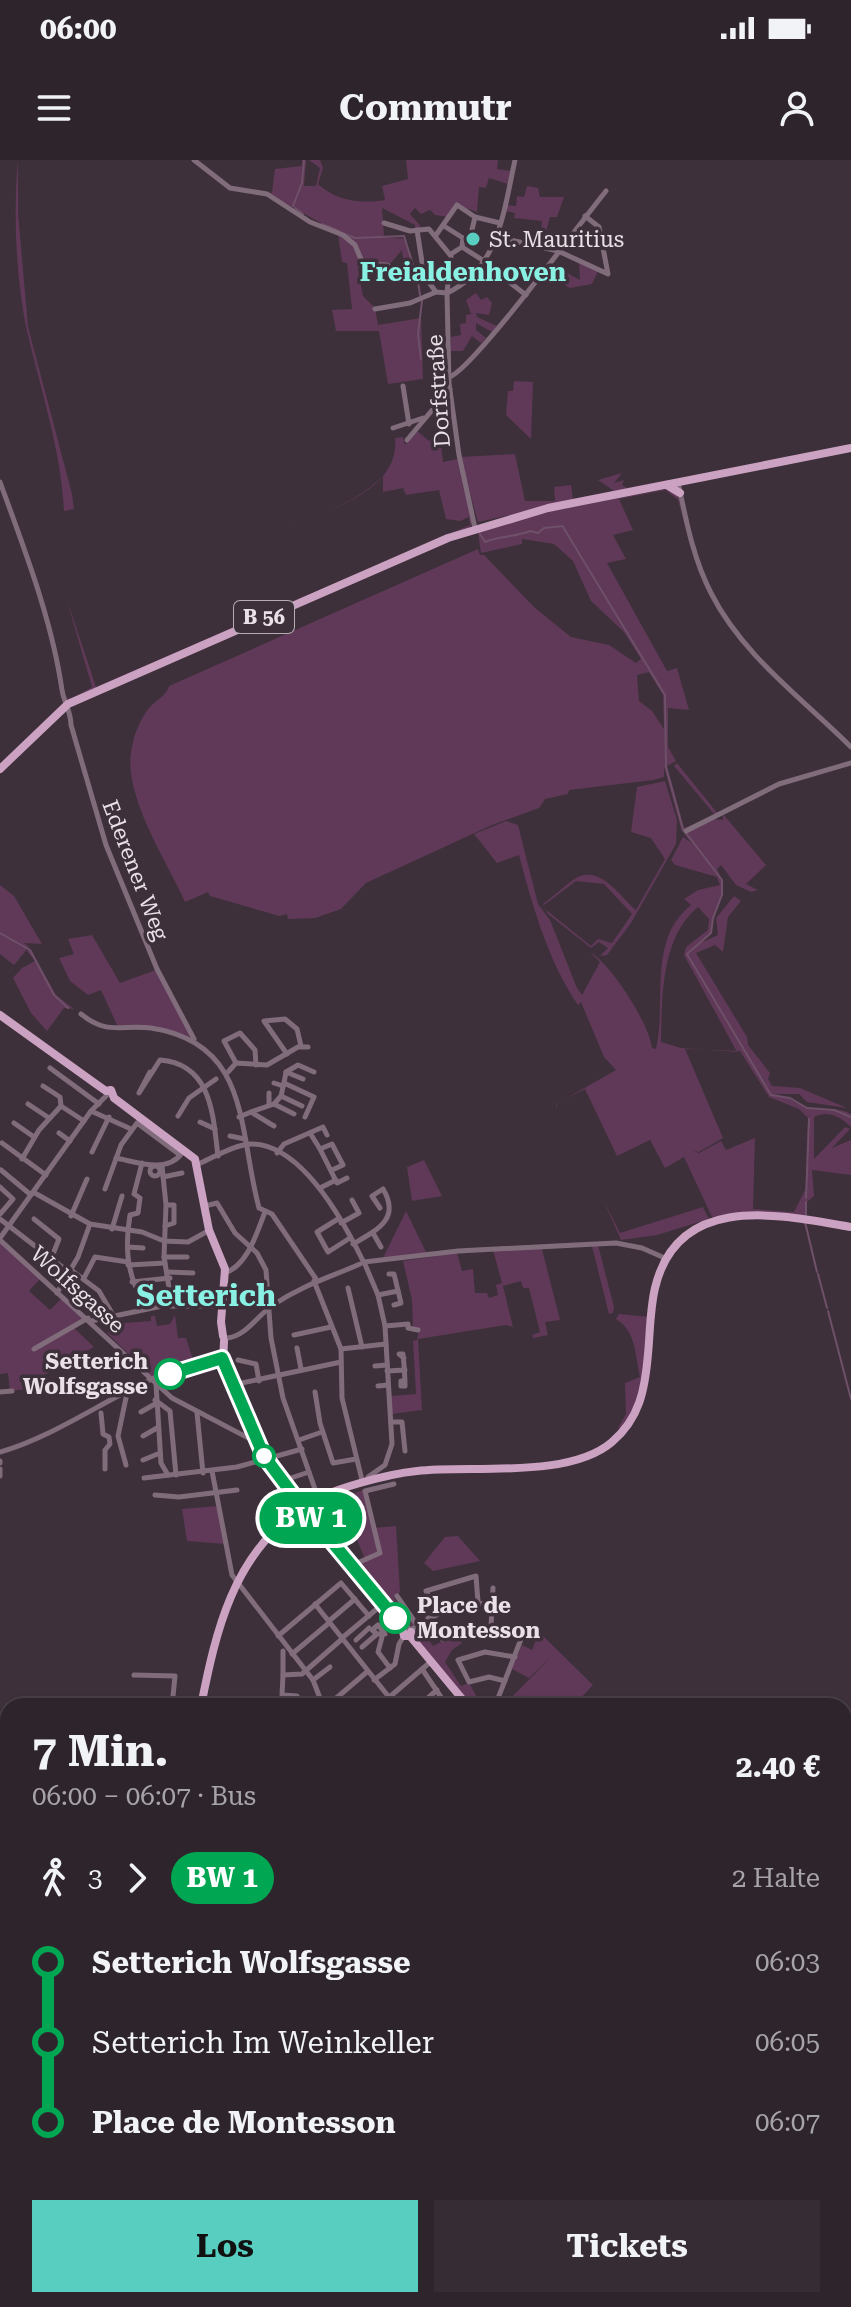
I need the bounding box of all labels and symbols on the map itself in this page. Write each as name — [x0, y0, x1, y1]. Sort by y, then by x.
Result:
place label: St. Mauritius — [489, 227, 624, 252]
marker: St. Mauritius — [464, 230, 482, 248]
district label: Freialdenhoven — [360, 257, 566, 287]
street label: Dorfstraße — [422, 334, 455, 448]
road number: B 56 — [234, 601, 294, 633]
street label: Ederener Weg — [97, 797, 174, 944]
street label: Wolfsgasse — [26, 1241, 130, 1338]
district label: Setterich — [136, 1278, 276, 1313]
place label: Setterich Wolfsgasse — [23, 1349, 148, 1399]
marker: Setterich Wolfsgasse — [155, 1359, 185, 1389]
unlabelled marker — [253, 1445, 275, 1467]
line badge: BW 1 — [255, 1492, 367, 1544]
place label: Place de Montesson — [417, 1593, 540, 1643]
marker: Place de Montesson — [380, 1603, 410, 1633]

